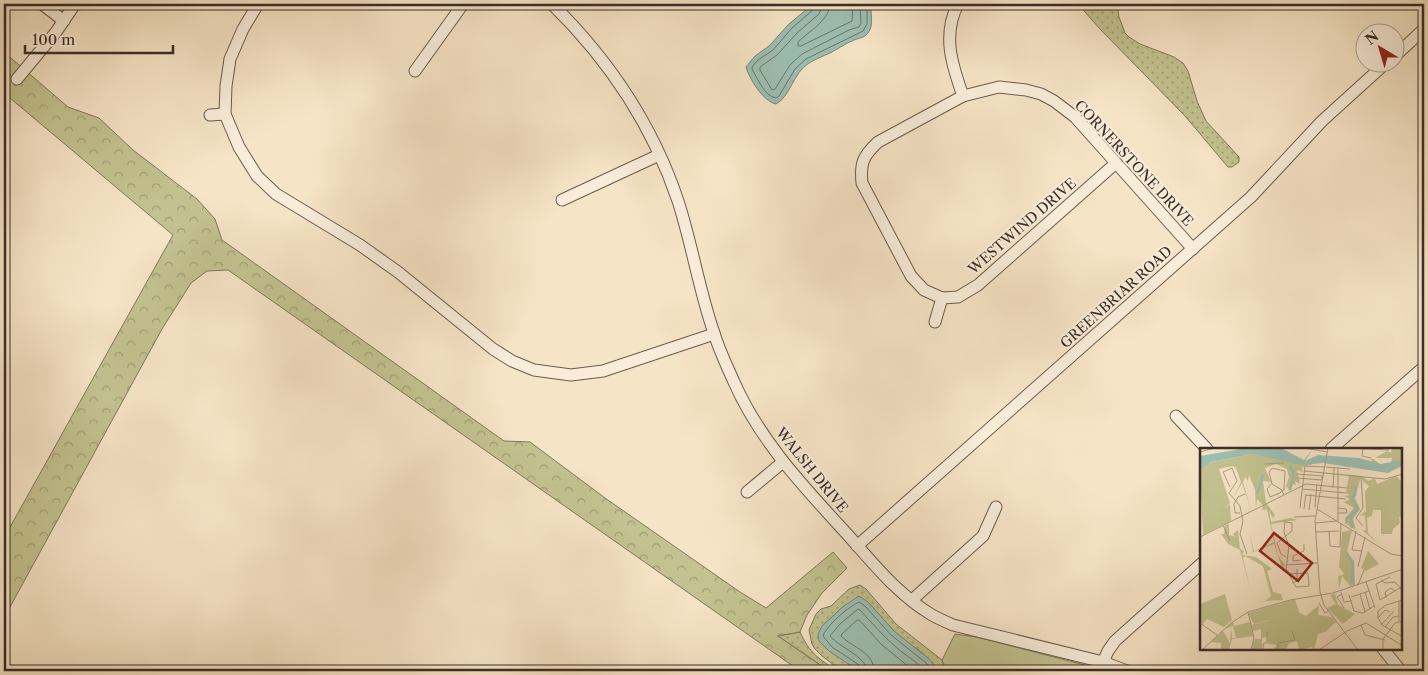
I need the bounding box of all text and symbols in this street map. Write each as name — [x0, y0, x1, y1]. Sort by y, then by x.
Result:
scale bar — [25, 22, 172, 54]
north arrow — [1356, 22, 1406, 72]
text: N — [1362, 27, 1382, 49]
text: 100 m — [32, 30, 75, 49]
street label: CORNERSTONE DRIVE — [1071, 96, 1197, 230]
street label: WESTWIND DRIVE — [963, 174, 1080, 279]
street label: GREENBRIAR ROAD — [1056, 242, 1176, 352]
street label: WALSH DRIVE — [772, 423, 852, 516]
inset map — [1200, 448, 1403, 650]

